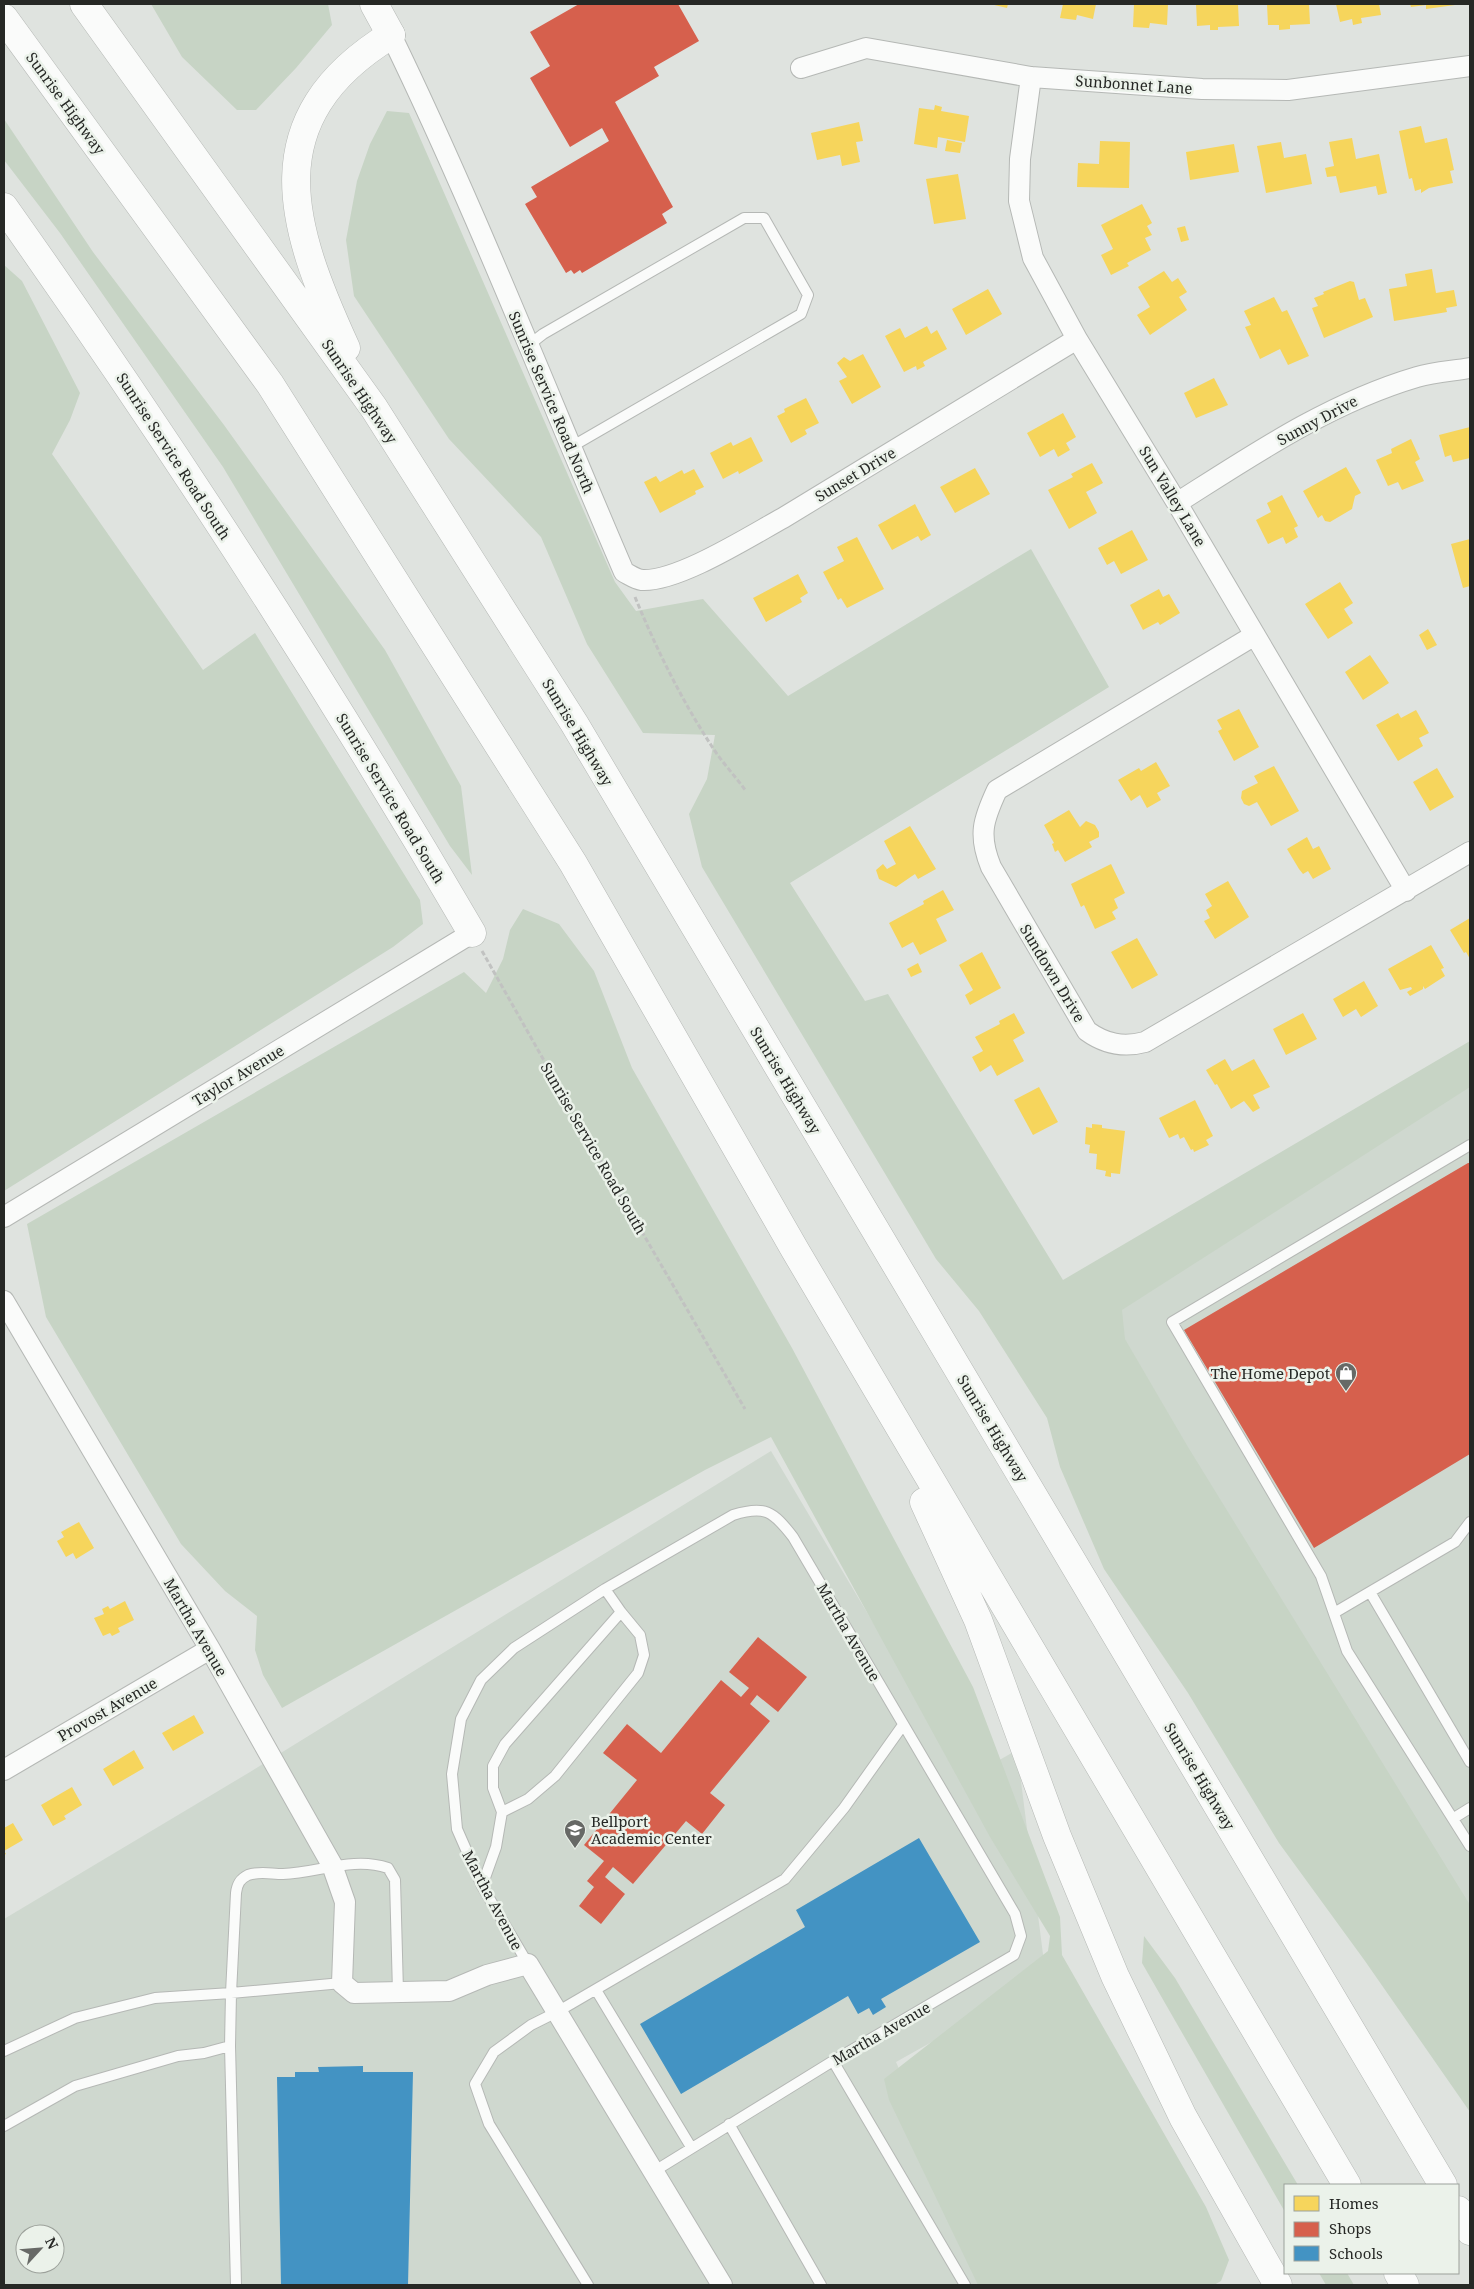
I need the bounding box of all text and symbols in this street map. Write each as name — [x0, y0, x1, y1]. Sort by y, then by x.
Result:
street label: Sunrise Highway — [22, 48, 110, 159]
street label: Sunbonnet Lane — [1075, 70, 1193, 98]
street label: Sunrise Service Road North — [505, 308, 600, 497]
street label: Sunrise Highway — [318, 335, 403, 447]
street label: Sunrise Service Road South — [112, 369, 236, 544]
street label: Sunny Drive — [1273, 390, 1361, 450]
street label: Sunset Drive — [811, 442, 899, 506]
street label: Sun Valley Lane — [1135, 442, 1211, 550]
street label: Sunrise Highway — [538, 675, 618, 790]
street label: Sunrise Service Road South — [332, 709, 450, 887]
street label: Sundown Drive — [1016, 920, 1090, 1026]
street label: Sunrise Highway — [746, 1023, 826, 1138]
street label: Taylor Avenue — [189, 1040, 287, 1110]
street label: Sunrise Service Road South — [537, 1058, 652, 1238]
shop icon: The Home Depot — [1334, 1361, 1358, 1392]
place label: The Home Depot — [1211, 1363, 1330, 1383]
street label: Sunrise Highway — [953, 1371, 1033, 1486]
street label: Martha Avenue — [160, 1574, 232, 1680]
street label: Martha Avenue — [813, 1579, 885, 1685]
street label: Provost Avenue — [54, 1672, 160, 1746]
street label: Sunrise Highway — [1160, 1719, 1240, 1834]
place label: Bellport Academic Center — [591, 1811, 712, 1848]
school or university icon: Bellport Academic Center — [563, 1818, 587, 1849]
street label: Martha Avenue — [458, 1847, 528, 1953]
street label: Martha Avenue — [828, 1997, 934, 2069]
legend — [1284, 2184, 1459, 2274]
text: Homes — [1329, 2193, 1379, 2213]
text: Shops — [1329, 2218, 1372, 2238]
north arrow — [15, 2224, 65, 2274]
text: N — [41, 2234, 63, 2252]
text: Schools — [1329, 2243, 1383, 2263]

